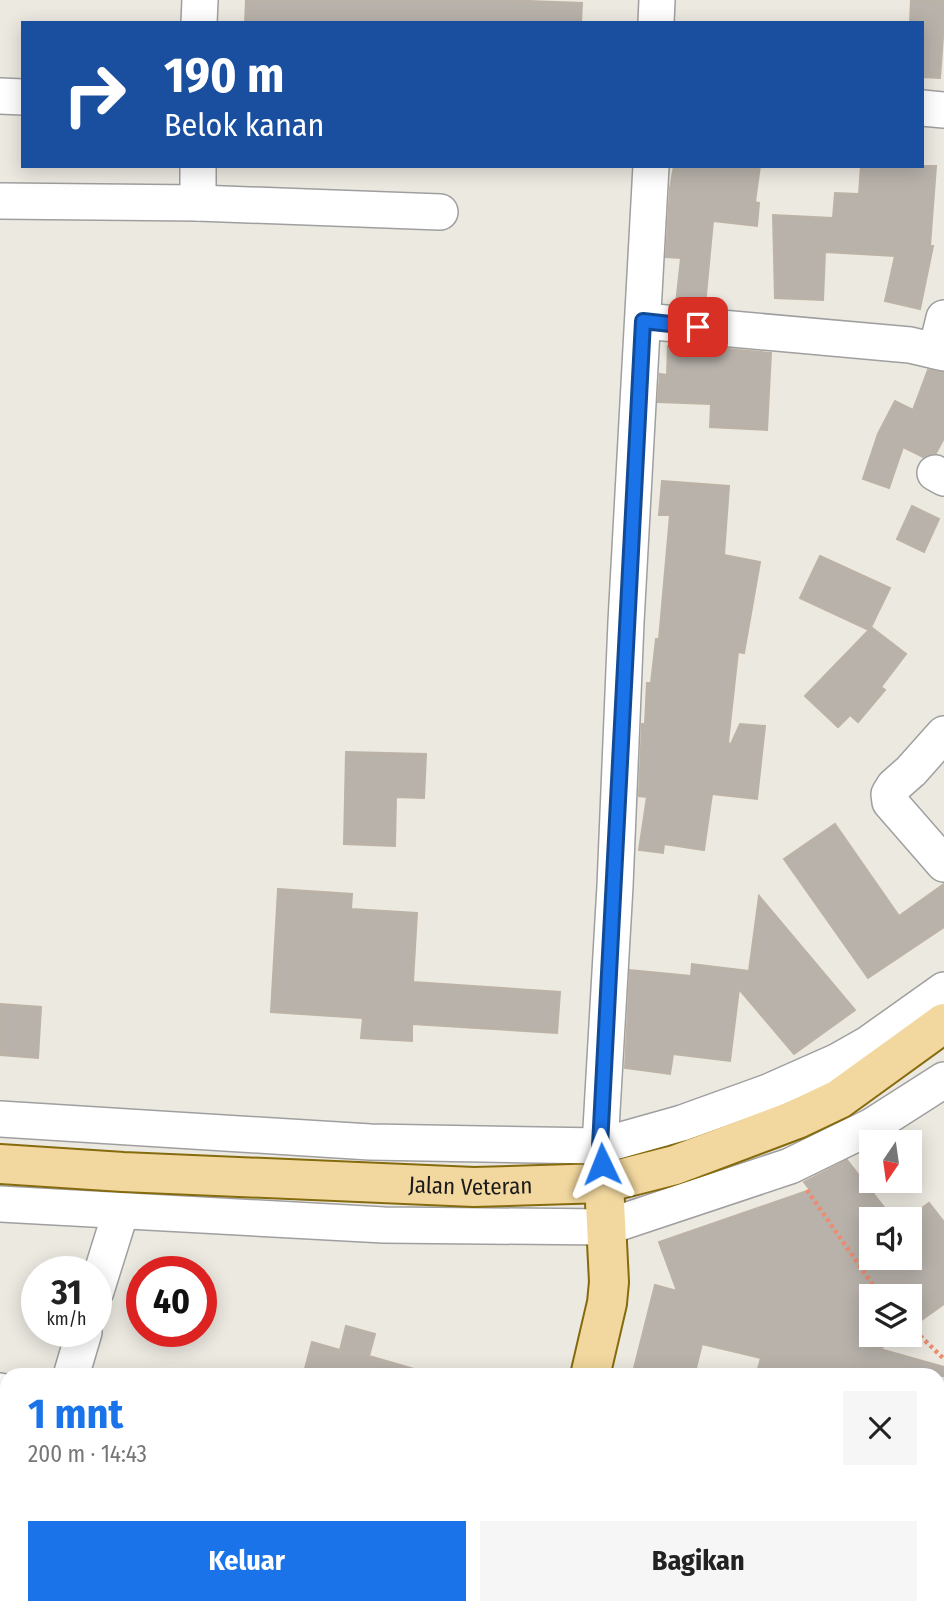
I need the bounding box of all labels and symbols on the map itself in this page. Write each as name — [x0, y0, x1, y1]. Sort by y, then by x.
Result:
pin — [668, 297, 728, 357]
position arrow — [565, 1127, 639, 1201]
north arrow — [859, 1130, 922, 1194]
street label: Jalan Veteran — [408, 1170, 533, 1201]
speed limit sign: 40 — [126, 1256, 217, 1347]

